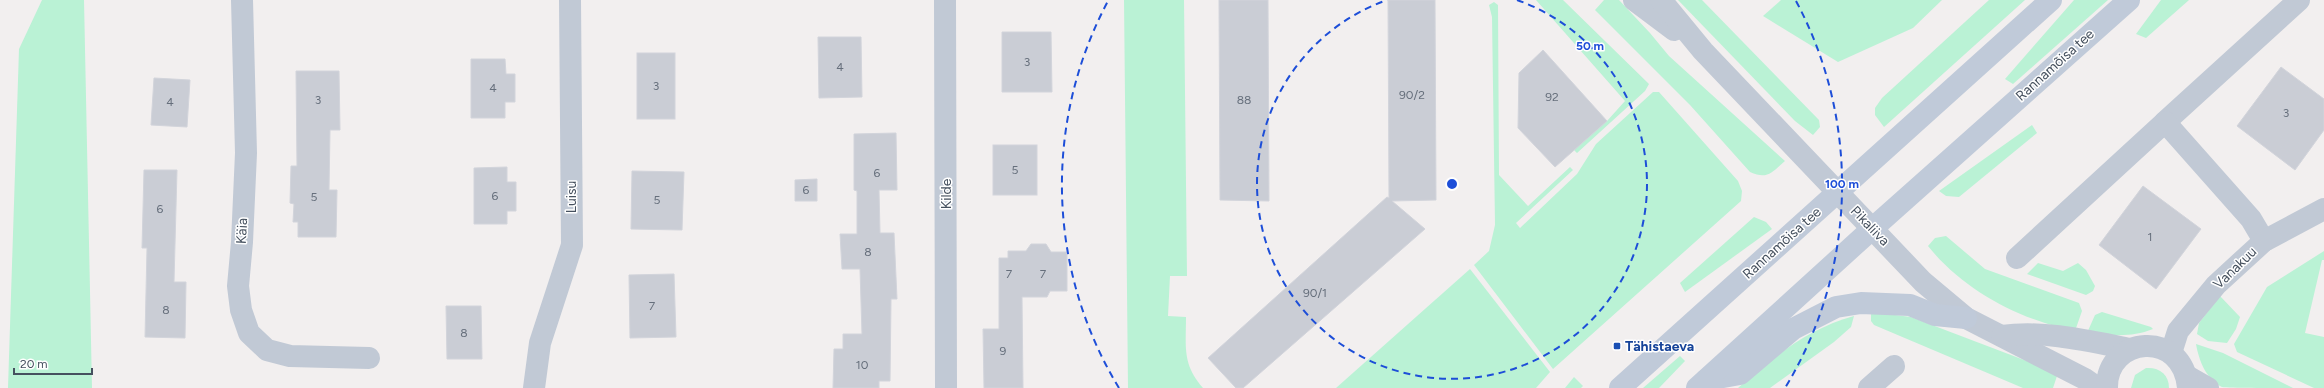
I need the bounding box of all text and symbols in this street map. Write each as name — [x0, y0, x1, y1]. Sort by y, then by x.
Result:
street label: Rannamõisa tee — [2012, 25, 2098, 105]
text: 50 m — [1576, 39, 1604, 53]
house number: 3 — [1024, 55, 1030, 69]
house number: 4 — [836, 60, 844, 74]
house number: 3 — [653, 79, 659, 93]
house number: 4 — [489, 81, 497, 95]
house number: 90/2 — [1399, 88, 1425, 102]
house number: 92 — [1545, 90, 1559, 104]
house number: 3 — [315, 93, 321, 107]
house number: 88 — [1237, 93, 1251, 107]
house number: 4 — [166, 95, 174, 109]
house number: 3 — [2283, 106, 2289, 120]
house number: 5 — [1012, 163, 1019, 177]
house number: 6 — [874, 166, 881, 180]
centre of rings — [1445, 177, 1459, 191]
text: 100 m — [1825, 177, 1859, 191]
street label: Kilde — [938, 178, 955, 209]
street label: Luisu — [563, 181, 580, 213]
house number: 6 — [803, 183, 810, 197]
house number: 6 — [492, 189, 499, 203]
house number: 5 — [311, 190, 318, 204]
house number: 5 — [654, 193, 661, 207]
house number: 6 — [157, 202, 164, 216]
street label: Pikaliiva — [1847, 202, 1893, 250]
street label: Rannamõisa tee — [1739, 203, 1825, 283]
street label: Käia — [233, 218, 251, 244]
house number: 1 — [2148, 230, 2152, 244]
street label: Vanakuu — [2210, 243, 2260, 293]
house number: 8 — [864, 245, 872, 259]
house number: 7 — [1006, 267, 1013, 281]
house number: 7 — [1040, 267, 1047, 281]
house number: 90/1 — [1303, 286, 1327, 300]
house number: 7 — [649, 299, 656, 313]
house number: 8 — [162, 303, 170, 317]
house number: 8 — [460, 326, 468, 340]
place label: Tähistaeva — [1625, 338, 1694, 355]
marker: Tähistaeva — [1612, 341, 1622, 351]
house number: 9 — [1000, 344, 1007, 358]
scale bar — [14, 350, 92, 376]
text: 20 m — [20, 357, 48, 371]
house number: 10 — [856, 358, 869, 372]

